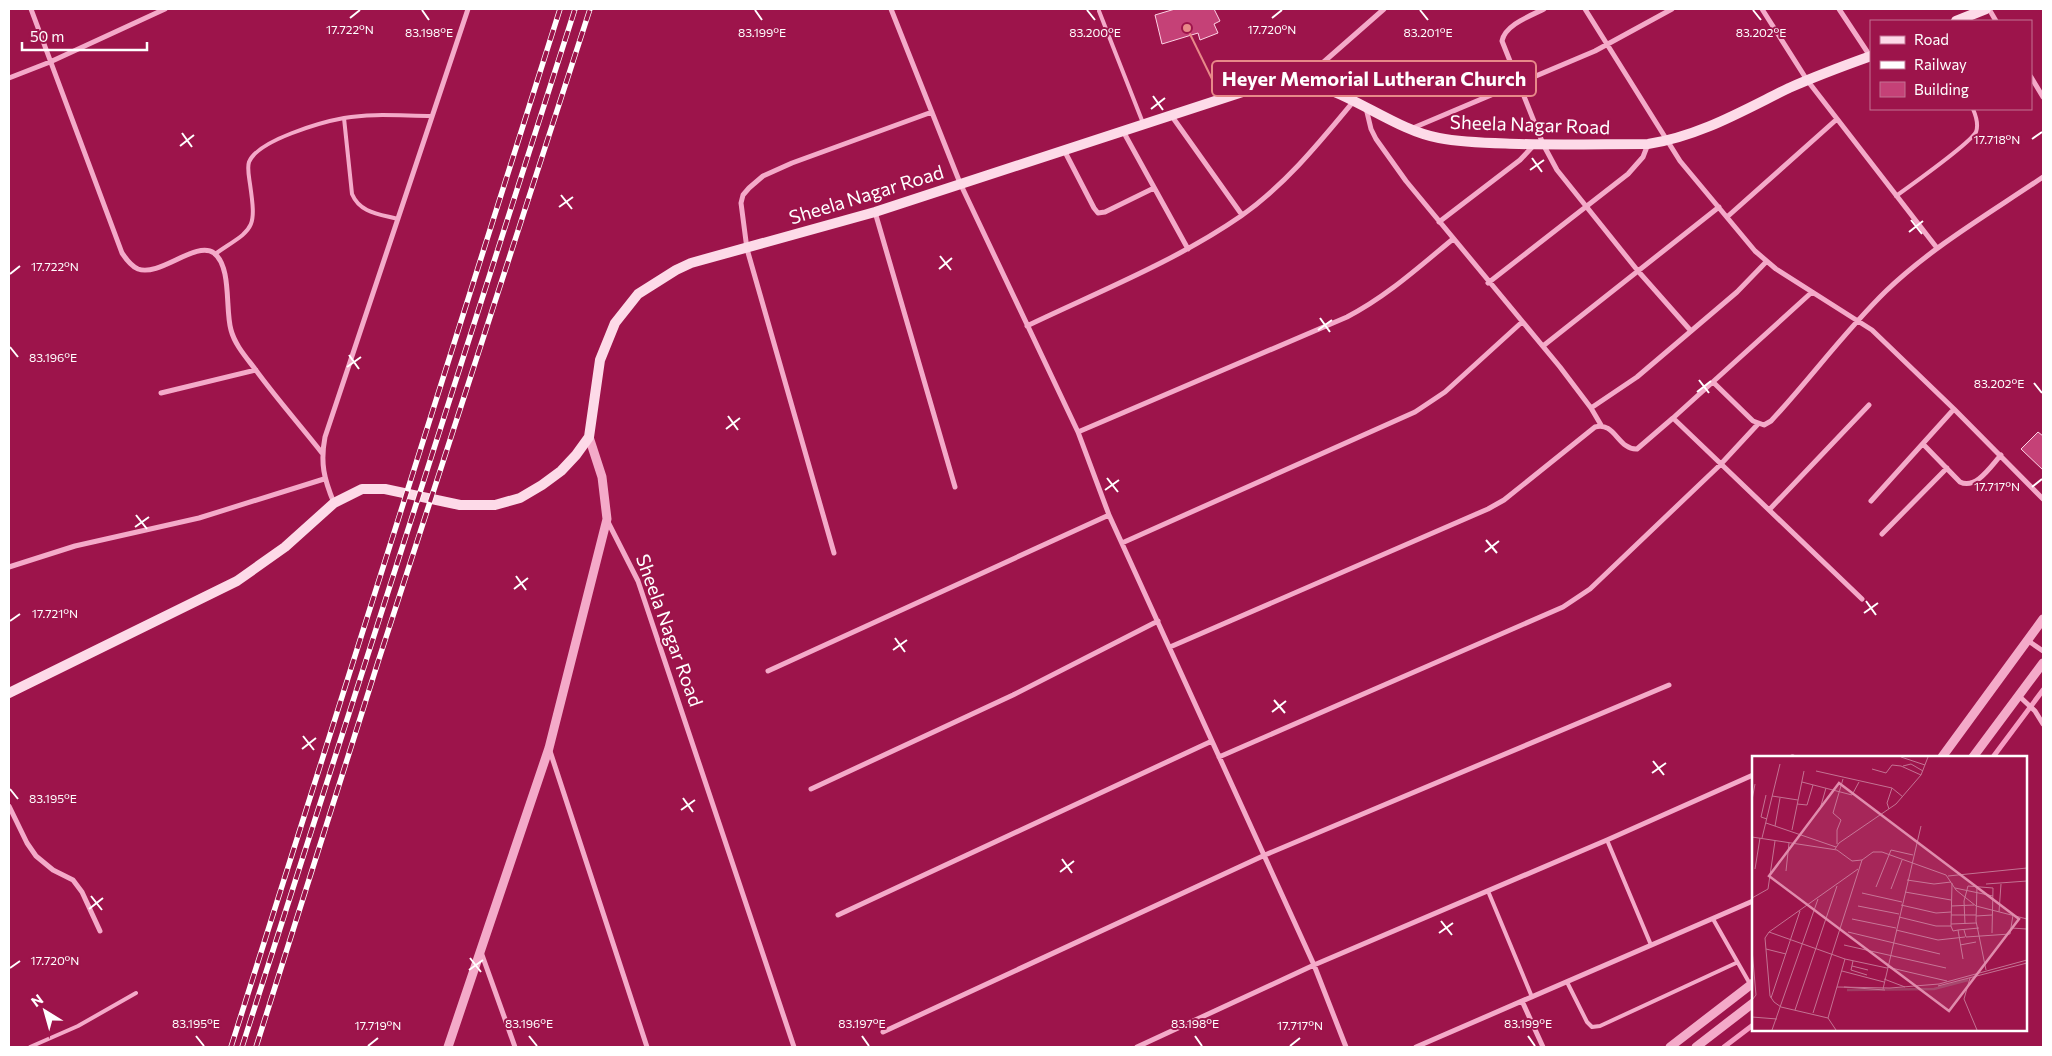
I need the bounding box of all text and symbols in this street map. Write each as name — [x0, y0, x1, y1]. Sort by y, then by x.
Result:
scale bar — [22, 20, 148, 52]
legend — [1870, 20, 2032, 110]
text: 17.722°N — [326, 22, 374, 36]
text: 17.720°N — [1248, 22, 1296, 36]
text: 83.198°E — [405, 25, 453, 39]
text: 83.199°E — [738, 25, 786, 39]
text: 83.200°E — [1069, 25, 1121, 39]
text: 83.201°E — [1403, 25, 1453, 39]
text: 83.202°E — [1736, 25, 1786, 39]
text: 50 m — [30, 27, 64, 45]
text: Road — [1914, 30, 1949, 48]
text: Railway — [1914, 55, 1967, 73]
callout: Heyer Memorial Lutheran Church — [1212, 61, 1536, 96]
text: Heyer Memorial Lutheran Church — [1222, 66, 1526, 90]
text: Building — [1914, 80, 1969, 98]
street label: Sheela Nagar Road — [1449, 110, 1611, 138]
text: 17.718°N — [1974, 132, 2020, 146]
street label: Sheela Nagar Road — [786, 160, 946, 228]
text: 17.722°N — [31, 259, 79, 273]
text: 83.196°E — [29, 350, 77, 364]
text: 83.202°E — [1974, 376, 2024, 390]
text: 17.717°N — [1974, 479, 2020, 493]
street label: Sheela Nagar Road — [632, 551, 708, 709]
text: 17.721°N — [32, 606, 78, 620]
inset map — [1752, 756, 2027, 1031]
text: 83.195°E — [29, 791, 77, 805]
text: 17.720°N — [31, 953, 79, 967]
north arrow — [20, 986, 70, 1036]
text: N — [28, 990, 46, 1010]
text: 83.195°E — [172, 1016, 220, 1030]
text: 83.196°E — [505, 1016, 553, 1030]
text: 83.197°E — [838, 1016, 886, 1030]
text: 83.198°E — [1171, 1016, 1219, 1030]
text: 83.199°E — [1504, 1016, 1552, 1030]
text: 17.719°N — [355, 1018, 401, 1032]
text: 17.717°N — [1277, 1018, 1323, 1032]

